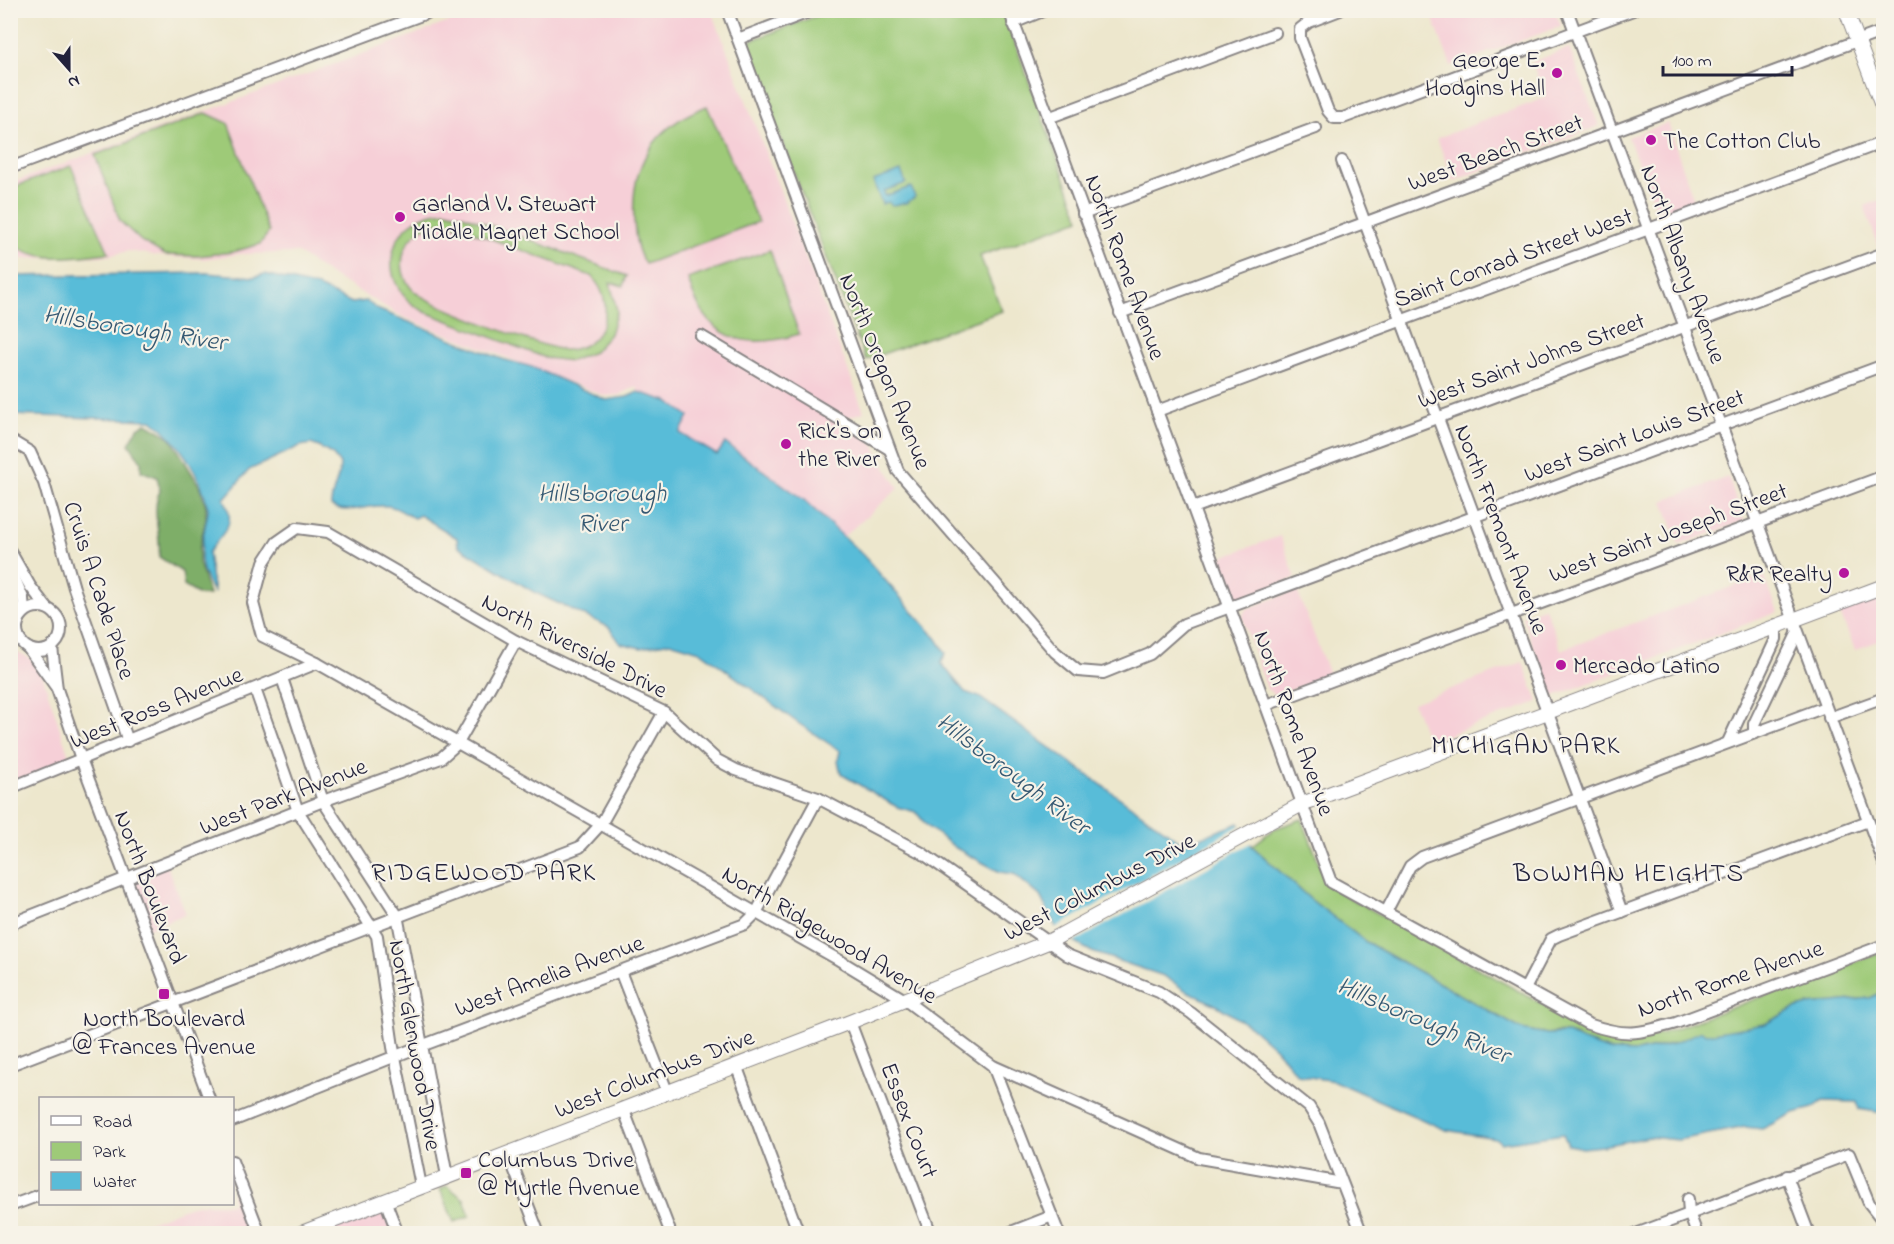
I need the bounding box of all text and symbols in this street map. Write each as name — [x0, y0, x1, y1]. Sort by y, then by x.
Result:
north arrow — [39, 39, 99, 99]
scale bar — [1663, 39, 1792, 77]
place label: George E. Hodgins Hall — [1425, 44, 1545, 107]
text: 100 m — [1672, 49, 1712, 75]
marker: George E. Hodgins Hall — [1550, 66, 1564, 80]
text: N — [64, 68, 83, 94]
street label: West Beach Street — [1403, 106, 1588, 202]
place label: The Cotton Club — [1663, 125, 1821, 160]
marker: The Cotton Club — [1644, 133, 1658, 147]
street label: North Albany Avenue — [1629, 161, 1734, 370]
street label: North Rome Avenue — [1074, 170, 1173, 365]
place label: Garland V. Stewart Middle Magnet School — [412, 188, 619, 251]
street label: Saint Conrad Street West — [1389, 200, 1638, 319]
marker: Garland V. Stewart Middle Magnet School — [393, 210, 407, 224]
street label: North Oregon Avenue — [828, 269, 939, 475]
water label: Hillsborough River — [40, 297, 231, 364]
street label: West Saint Johns Street — [1413, 305, 1650, 420]
street label: West Saint Louis Street — [1520, 381, 1750, 494]
place label: Rick's on the River — [798, 415, 882, 478]
street label: North Fremont Avenue — [1444, 420, 1556, 640]
marker: Rick's on the River — [779, 437, 793, 451]
street label: West Saint Joseph Street — [1545, 475, 1793, 594]
water label: Hillsborough River — [538, 476, 667, 544]
street label: Cruis A Cade Place — [52, 497, 143, 684]
place label: R&R Realty — [1726, 558, 1832, 594]
marker: R&R Realty — [1837, 566, 1851, 580]
street label: North Riverside Drive — [475, 585, 673, 709]
street label: North Rome Avenue — [1243, 626, 1342, 821]
place label: Mercado Latino — [1573, 650, 1720, 685]
marker: Mercado Latino — [1554, 658, 1568, 672]
street label: West Ross Avenue — [65, 659, 249, 760]
water label: Hillsborough River — [927, 705, 1100, 848]
district label: MICHIGAN PARK — [1431, 728, 1621, 766]
street label: West Park Avenue — [195, 750, 373, 846]
street label: North Boulevard — [103, 806, 194, 970]
street label: West Columbus Drive — [998, 825, 1203, 952]
district label: RIDGEWOOD PARK — [371, 855, 597, 893]
district label: BOWMAN HEIGHTS — [1512, 856, 1745, 894]
street label: North Ridgewood Avenue — [714, 858, 943, 1015]
street label: West Amelia Avenue — [450, 927, 650, 1028]
street label: North Rome Avenue — [1633, 932, 1829, 1029]
street label: North Glenwood Drive — [378, 937, 449, 1154]
water label: Hillsborough River — [1330, 968, 1518, 1076]
marker: North Boulevard @ Frances Avenue — [157, 987, 171, 1001]
place label: North Boulevard @ Frances Avenue — [73, 1003, 256, 1066]
street label: West Columbus Drive — [550, 1021, 760, 1130]
street label: Essex Court — [870, 1058, 946, 1184]
legend — [39, 1097, 234, 1205]
text: Road — [93, 1110, 132, 1136]
text: Park — [93, 1140, 126, 1166]
place label: Columbus Drive @ Myrtle Avenue — [478, 1144, 640, 1208]
marker: Columbus Drive @ Myrtle Avenue — [459, 1166, 473, 1180]
text: Water — [93, 1170, 137, 1196]

